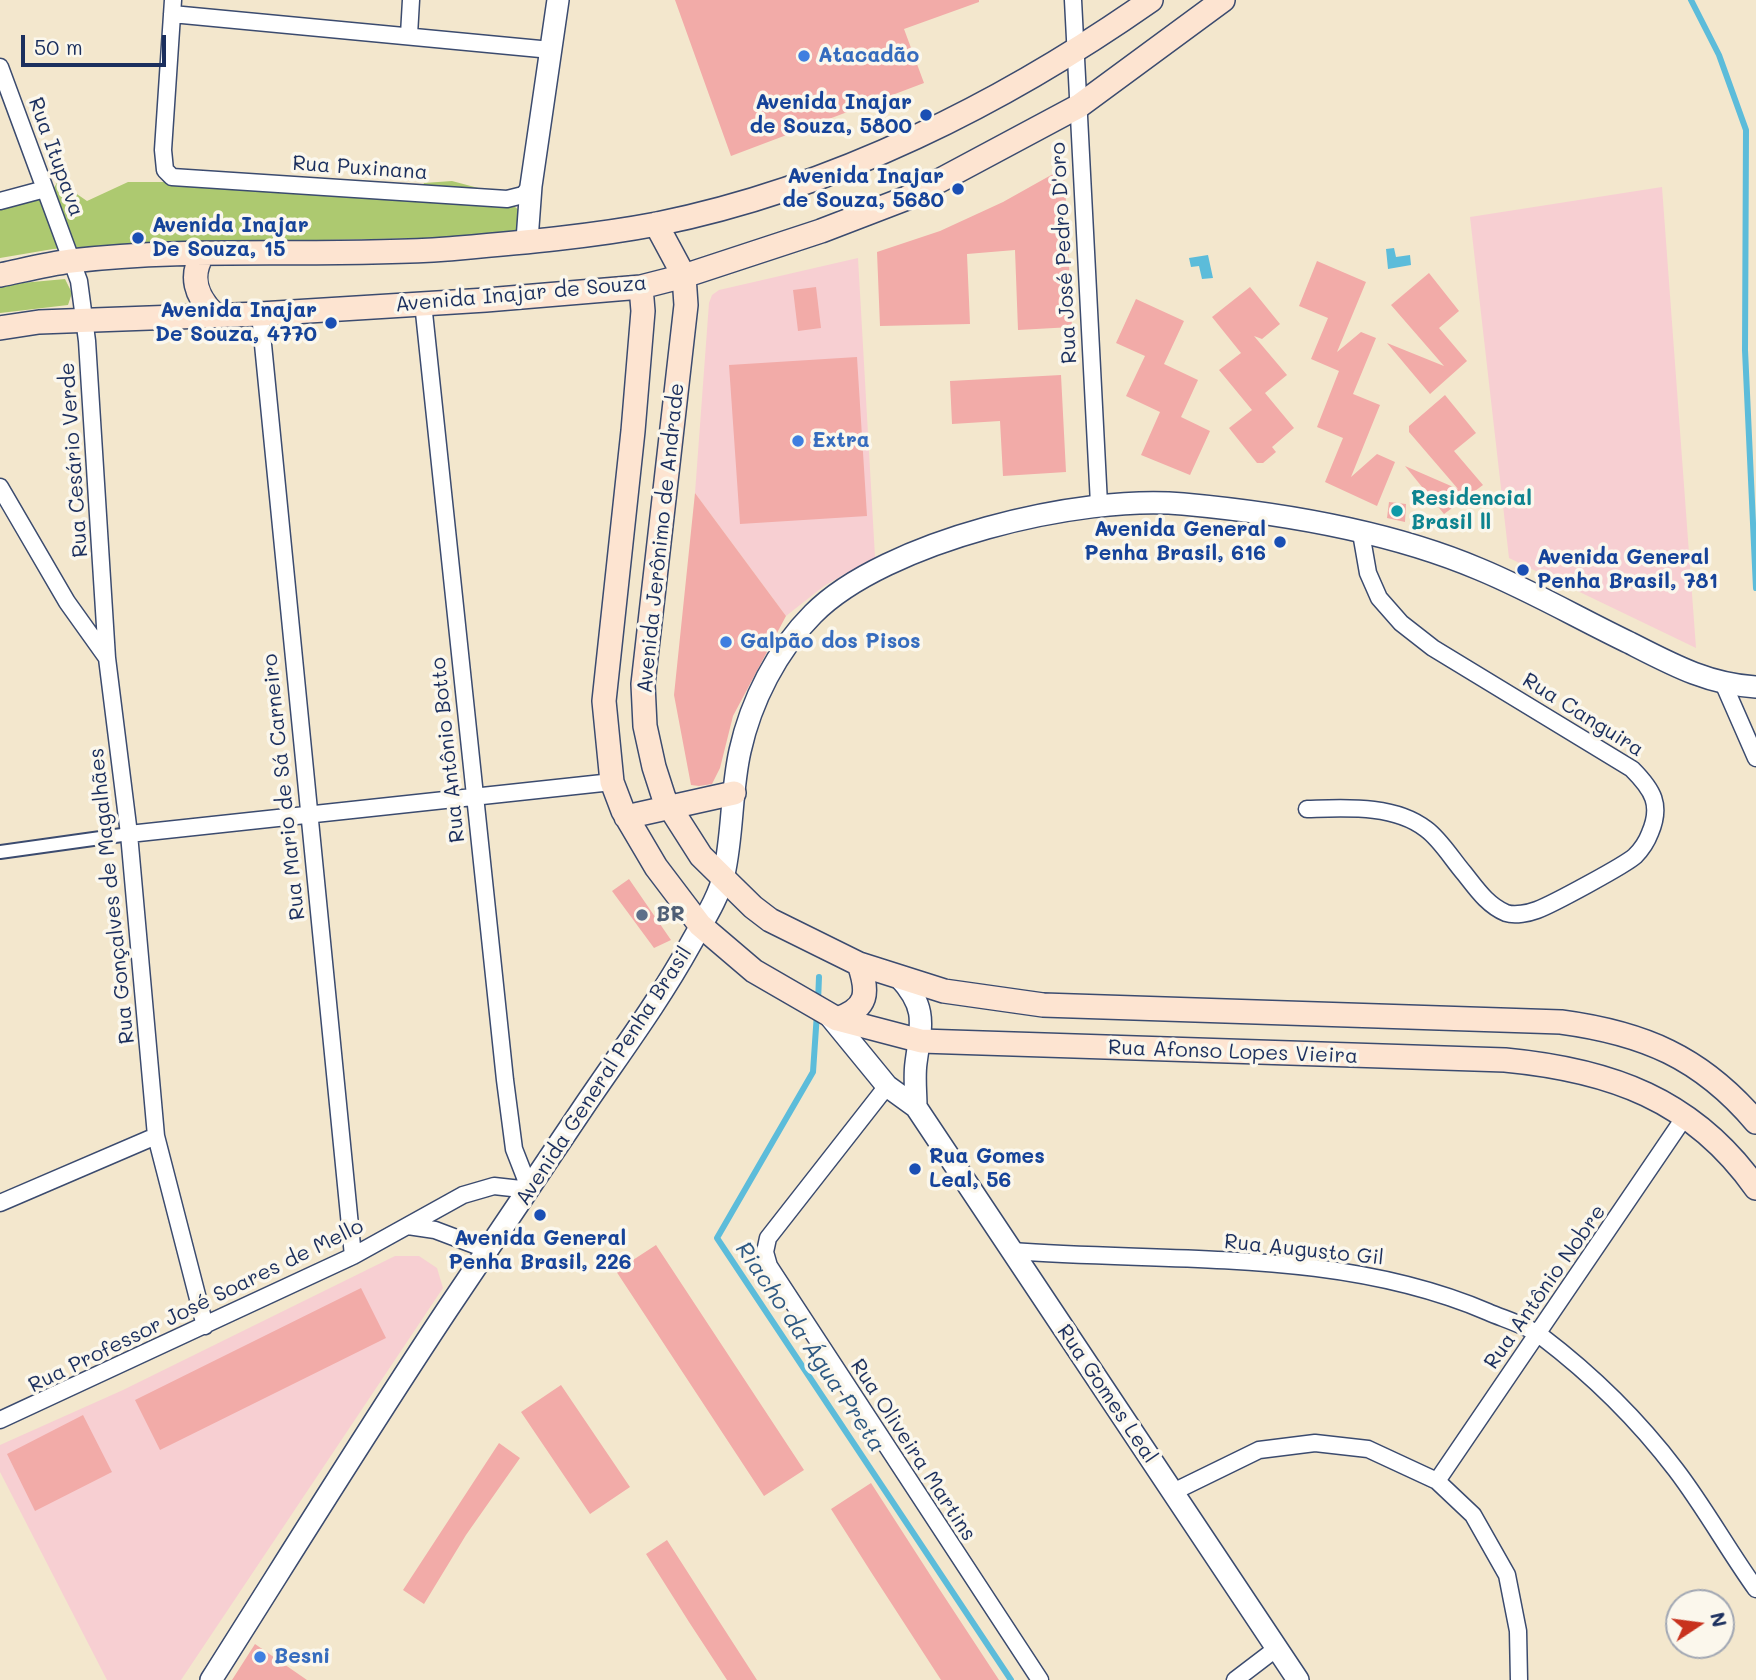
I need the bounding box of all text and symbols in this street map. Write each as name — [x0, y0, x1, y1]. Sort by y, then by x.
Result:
scale bar — [24, 21, 170, 65]
text: 50 m — [34, 33, 83, 60]
place label: Atacadão — [818, 43, 919, 69]
marker: Atacadão — [796, 48, 812, 64]
place label: Avenida Inajar de Souza, 5800 — [750, 90, 912, 140]
street label: Rua Itupava — [23, 94, 89, 220]
marker: Avenida Inajar de Souza, 5800 — [918, 107, 934, 123]
street label: Rua José Pedro D'oro — [1046, 141, 1082, 365]
street label: Rua Puxinana — [291, 151, 429, 185]
place label: Avenida Inajar de Souza, 5680 — [782, 164, 944, 214]
marker: Avenida Inajar de Souza, 5680 — [950, 181, 966, 197]
place label: Avenida Inajar De Souza, 15 — [152, 213, 309, 263]
marker: Avenida Inajar De Souza, 15 — [130, 230, 146, 246]
street label: Avenida Inajar de Souza — [394, 270, 648, 318]
place label: Avenida Inajar De Souza, 4770 — [155, 298, 317, 348]
marker: Avenida Inajar De Souza, 4770 — [323, 315, 339, 331]
street label: Rua Cesário Verde — [55, 362, 93, 558]
street label: Avenida Jerônimo de Andrade — [632, 382, 690, 694]
place label: Extra — [812, 428, 870, 454]
marker: Extra — [790, 433, 806, 449]
place label: Residencial Brasil ll — [1411, 486, 1532, 536]
marker: Residencial Brasil ll — [1389, 503, 1405, 519]
place label: Avenida General Penha Brasil, 616 — [1084, 517, 1266, 567]
marker: Avenida General Penha Brasil, 616 — [1272, 534, 1288, 550]
place label: Avenida General Penha Brasil, 781 — [1537, 545, 1718, 595]
marker: Avenida General Penha Brasil, 781 — [1515, 562, 1531, 578]
place label: Galpão dos Pisos — [740, 629, 921, 655]
marker: Galpão dos Pisos — [718, 634, 734, 650]
street label: Rua Mario de Sá Carneiro — [257, 652, 311, 922]
street label: Rua Antônio Botto — [426, 656, 470, 844]
street label: Rua Canguira — [1518, 668, 1648, 762]
street label: Rua Gonçalves de Magalhães — [84, 747, 140, 1045]
place label: BR — [656, 902, 685, 928]
marker: BR — [634, 907, 650, 923]
street label: Avenida General Penha Brasil — [511, 942, 697, 1210]
street label: Rua Afonso Lopes Vieira — [1107, 1035, 1359, 1069]
place label: Rua Gomes Leal, 56 — [929, 1144, 1045, 1194]
marker: Rua Gomes Leal, 56 — [907, 1161, 923, 1177]
street label: Rua Antônio Nobre — [1479, 1200, 1611, 1374]
marker: Avenida General Penha Brasil, 226 — [532, 1207, 548, 1223]
street label: Rua Professor José Soares de Mello — [24, 1214, 368, 1398]
place label: Avenida General Penha Brasil, 226 — [448, 1226, 632, 1276]
street label: Rua Augusto Gil — [1223, 1229, 1385, 1271]
water label: Riacho da Água Preta — [729, 1237, 891, 1457]
street label: Rua Gomes Leal — [1051, 1320, 1163, 1468]
street label: Rua Oliveira Martins — [845, 1354, 981, 1546]
north arrow — [1665, 1589, 1735, 1659]
text: N — [1705, 1610, 1733, 1629]
place label: Besni — [274, 1644, 330, 1670]
marker: Besni — [252, 1649, 268, 1665]

